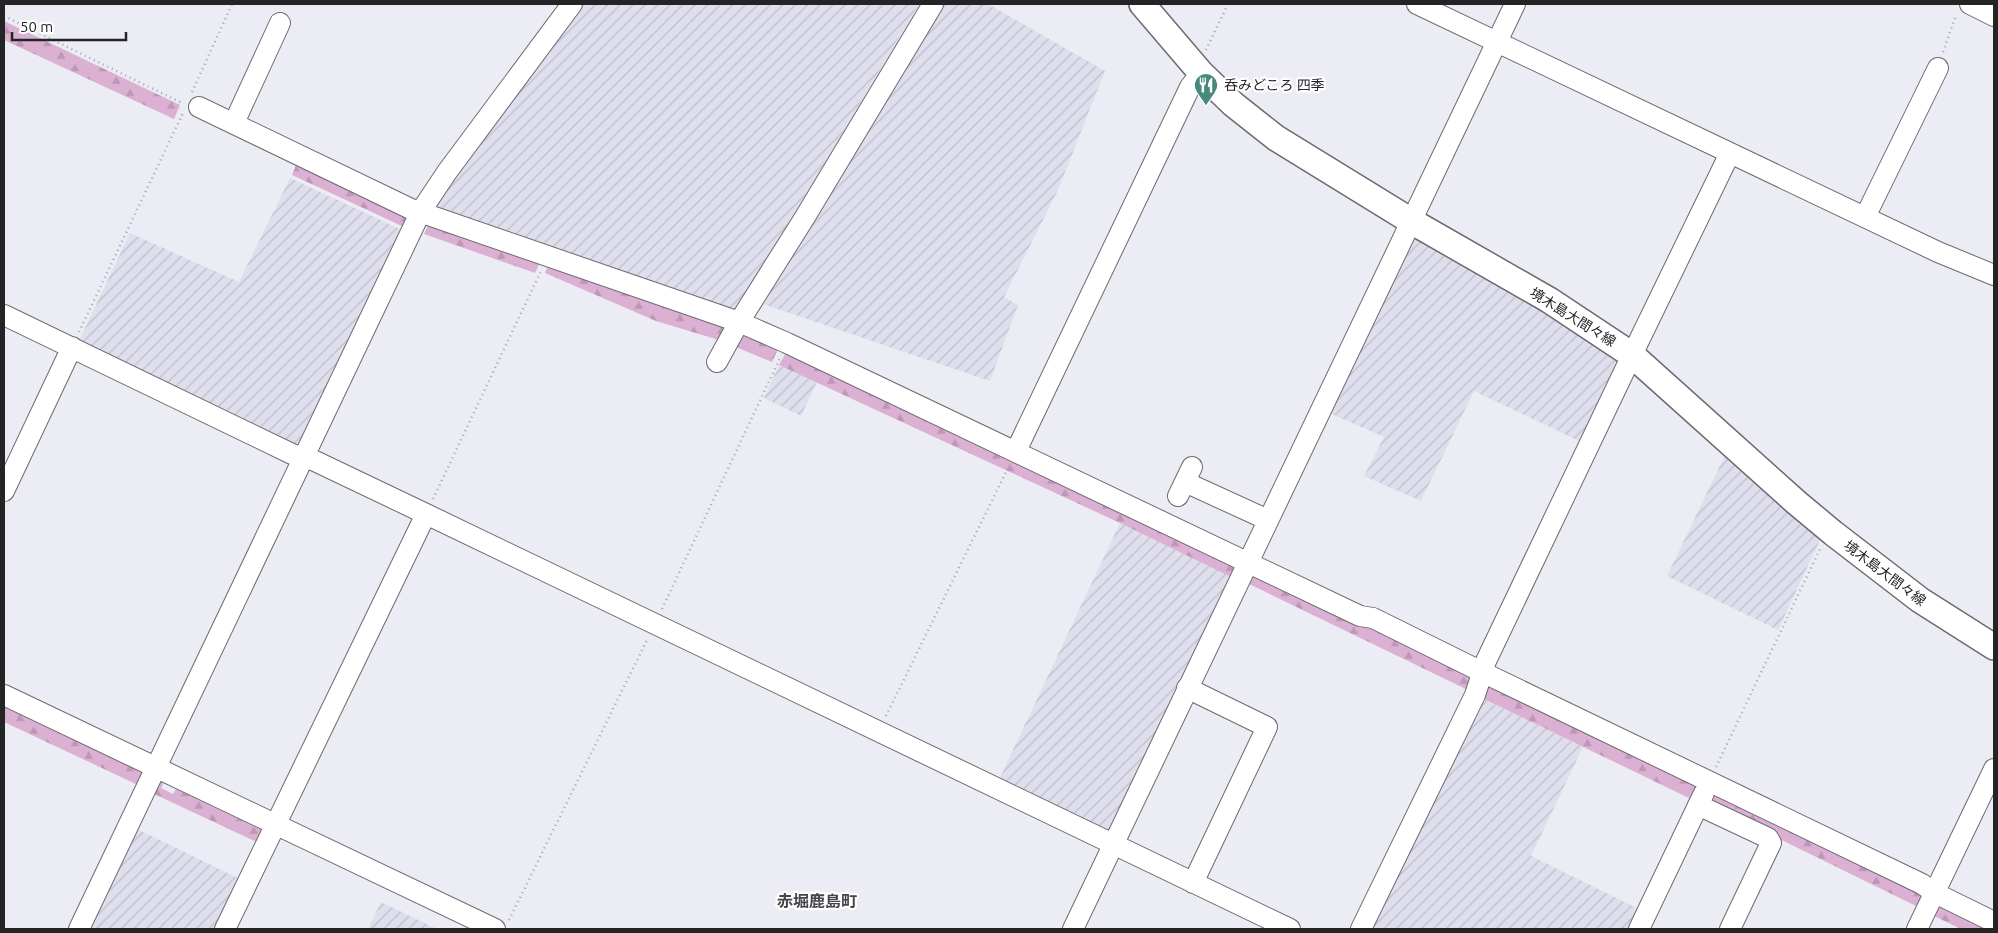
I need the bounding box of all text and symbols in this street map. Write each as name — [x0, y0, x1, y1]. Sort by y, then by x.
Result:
scale bar — [12, 10, 126, 42]
text: 50 m — [20, 18, 53, 35]
restaurant icon: 呑みどころ 四季 — [1193, 72, 1219, 106]
place label: 呑みどころ 四季 — [1224, 77, 1325, 93]
street label: 境木島大間々線 — [1527, 284, 1619, 350]
street label: 境木島大間々線 — [1841, 537, 1929, 609]
district label: 赤堀鹿島町 — [777, 892, 857, 910]

